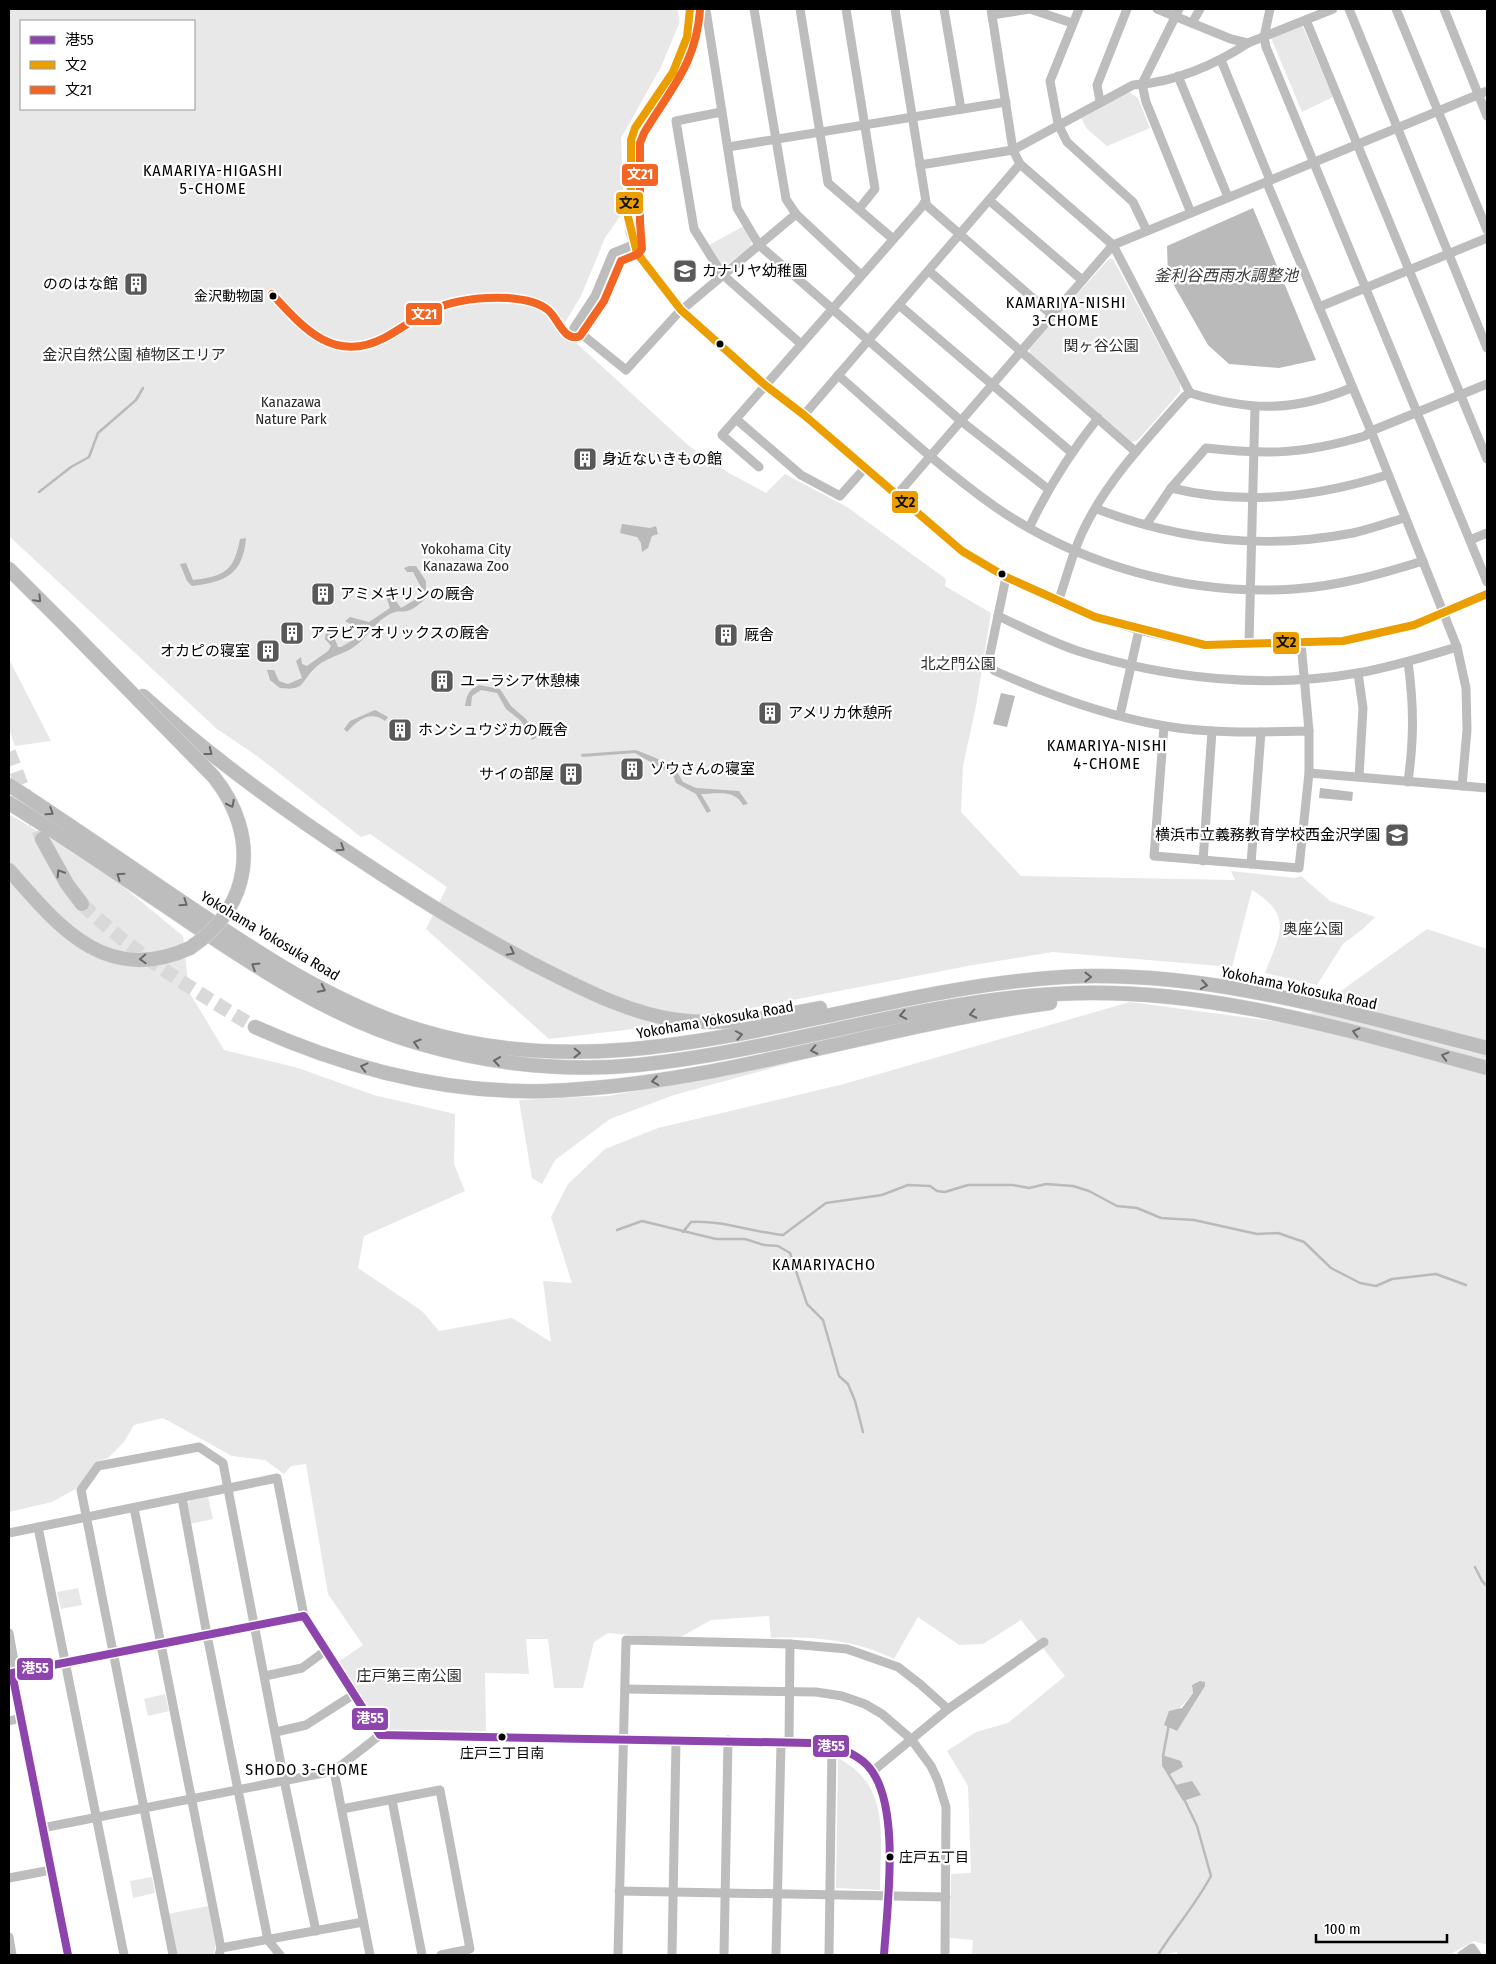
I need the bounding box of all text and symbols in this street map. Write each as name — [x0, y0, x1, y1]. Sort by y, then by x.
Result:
legend — [20, 20, 195, 110]
text: 港55 — [65, 31, 94, 49]
text: 文2 — [65, 56, 87, 74]
text: 文21 — [65, 81, 92, 99]
district label: KAMARIYA-HIGASHI 5-CHOME — [143, 161, 283, 198]
line badge: 文21 — [621, 163, 659, 187]
text: 文21 — [627, 166, 653, 183]
line badge: 文2 — [615, 191, 644, 215]
text: 文2 — [619, 195, 640, 212]
school or university icon: カナリヤ幼稚園 — [672, 258, 698, 284]
place label: カナリヤ幼稚園 — [702, 262, 807, 280]
water label: 釜利谷西雨水調整池 — [1154, 266, 1300, 285]
building icon: ののはな館 — [123, 271, 149, 297]
place label: ののはな館 — [43, 275, 118, 293]
place label: 金沢動物園 — [194, 288, 264, 305]
marker: 金沢動物園 — [268, 291, 278, 301]
district label: KAMARIYA-NISHI 3-CHOME — [1006, 293, 1126, 330]
line badge: 文21 — [405, 302, 443, 326]
text: 文21 — [411, 306, 437, 323]
park label: 関ヶ谷公園 — [1063, 337, 1139, 355]
unlabelled marker — [715, 339, 725, 349]
park label: 金沢自然公園 植物区エリア — [42, 346, 226, 364]
park label: Kanazawa Nature Park — [255, 393, 327, 428]
building icon: 身近ないきもの館 — [572, 446, 598, 472]
place label: 身近ないきもの館 — [602, 450, 722, 468]
line badge: 文2 — [891, 490, 919, 514]
text: 文2 — [895, 494, 916, 511]
park label: Yokohama City Kanazawa Zoo — [421, 540, 511, 575]
unlabelled marker — [997, 569, 1007, 579]
building icon: アミメキリンの厩舎 — [310, 581, 336, 607]
place label: アミメキリンの厩舎 — [340, 585, 475, 603]
one-way arrow — [32, 593, 41, 602]
building icon: アラビアオリックスの厩舎 — [279, 620, 305, 646]
building icon: 厩舎 — [713, 622, 739, 648]
place label: アラビアオリックスの厩舎 — [310, 624, 490, 642]
place label: 厩舎 — [744, 626, 774, 644]
line badge: 文2 — [1272, 631, 1300, 655]
text: 文2 — [1276, 634, 1297, 651]
building icon: オカピの寝室 — [255, 638, 281, 664]
place label: オカピの寝室 — [160, 642, 250, 660]
park label: 北之門公園 — [920, 655, 996, 673]
building icon: ユーラシア休憩棟 — [429, 668, 455, 694]
place label: ユーラシア休憩棟 — [460, 672, 580, 690]
building icon: アメリカ休憩所 — [757, 700, 783, 726]
place label: アメリカ休憩所 — [788, 704, 892, 722]
building icon: ホンシュウジカの厩舎 — [387, 717, 413, 743]
place label: ホンシュウジカの厩舎 — [418, 721, 568, 739]
district label: KAMARIYA-NISHI 4-CHOME — [1047, 736, 1167, 773]
one-way arrow — [203, 747, 212, 755]
building icon: ゾウさんの寝室 — [619, 756, 645, 782]
place label: ゾウさんの寝室 — [650, 760, 755, 778]
building icon: サイの部屋 — [558, 761, 584, 787]
place label: サイの部屋 — [479, 765, 554, 783]
one-way arrow — [225, 799, 235, 808]
one-way arrow — [44, 806, 53, 815]
school or university icon: 横浜市立義務教育学校西金沢学園 — [1384, 822, 1410, 848]
place label: 横浜市立義務教育学校西金沢学園 — [1155, 826, 1380, 844]
one-way arrow — [336, 841, 345, 851]
one-way arrow — [57, 869, 66, 878]
one-way arrow — [116, 873, 126, 882]
street label: Yokohama Yokosuka Road — [197, 887, 343, 985]
one-way arrow — [179, 897, 188, 906]
park label: 奥座公園 — [1283, 920, 1343, 938]
one-way arrow — [506, 946, 515, 956]
one-way arrow — [139, 954, 147, 965]
one-way arrow — [252, 963, 261, 972]
street label: Yokohama Yokosuka Road — [1219, 963, 1379, 1013]
one-way arrow — [1084, 972, 1092, 982]
one-way arrow — [1201, 979, 1209, 990]
one-way arrow — [317, 983, 326, 993]
street label: Yokohama Yokosuka Road — [635, 997, 795, 1043]
one-way arrow — [899, 1009, 908, 1020]
one-way arrow — [968, 1009, 977, 1019]
one-way arrow — [1351, 1027, 1360, 1038]
one-way arrow — [734, 1030, 743, 1040]
one-way arrow — [414, 1038, 422, 1048]
one-way arrow — [810, 1044, 819, 1055]
one-way arrow — [574, 1048, 582, 1058]
one-way arrow — [1442, 1052, 1450, 1062]
one-way arrow — [493, 1056, 501, 1067]
one-way arrow — [360, 1062, 369, 1073]
one-way arrow — [650, 1075, 659, 1085]
district label: KAMARIYACHO — [772, 1255, 876, 1274]
line badge: 港55 — [16, 1657, 54, 1681]
text: 港55 — [21, 1660, 49, 1677]
park label: 庄戸第三南公園 — [356, 1667, 462, 1685]
line badge: 港55 — [351, 1707, 389, 1731]
text: 港55 — [356, 1710, 384, 1727]
marker: 庄戸三丁目南 — [497, 1732, 507, 1742]
line badge: 港55 — [812, 1734, 850, 1758]
text: 港55 — [817, 1738, 845, 1755]
place label: 庄戸三丁目南 — [460, 1745, 544, 1762]
district label: SHODO 3-CHOME — [245, 1760, 369, 1779]
place label: 庄戸五丁目 — [899, 1849, 969, 1866]
marker: 庄戸五丁目 — [885, 1852, 895, 1862]
scale bar — [1316, 1912, 1447, 1944]
text: 100 m — [1324, 1920, 1361, 1938]

